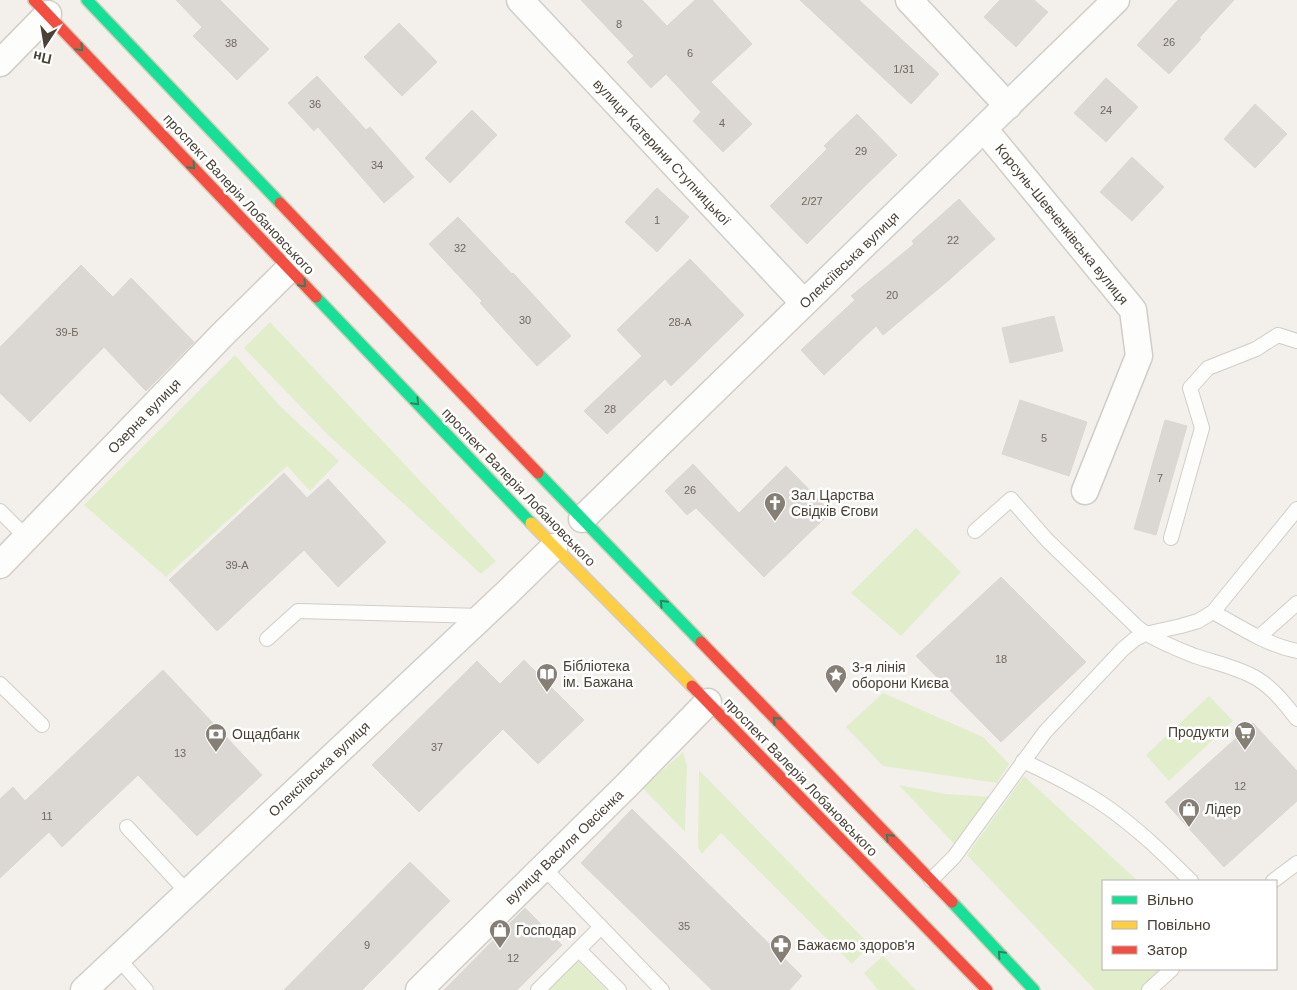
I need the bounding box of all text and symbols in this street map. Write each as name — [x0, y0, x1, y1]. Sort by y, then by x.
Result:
house number: 8 — [616, 18, 622, 30]
north arrow — [20, 20, 70, 70]
house number: 26 — [1163, 36, 1175, 48]
house number: 38 — [225, 37, 237, 49]
one-way arrow — [74, 42, 83, 51]
house number: 6 — [687, 47, 693, 59]
text: Пн — [32, 48, 53, 67]
house number: 1/31 — [893, 63, 915, 75]
street label: вулиця Катерини Ступницької — [590, 76, 734, 229]
house number: 36 — [309, 98, 321, 110]
house number: 24 — [1100, 104, 1112, 116]
street label: проспект Валерія Лобановського — [160, 110, 318, 278]
house number: 4 — [719, 117, 725, 129]
street label: Корсунь-Шевченківська вулиця — [992, 140, 1132, 308]
house number: 29 — [855, 145, 867, 157]
house number: 34 — [371, 159, 383, 171]
one-way arrow — [186, 160, 195, 169]
house number: 2/27 — [801, 195, 823, 207]
street label: Олексіївська вулиця — [796, 208, 902, 312]
house number: 1 — [654, 214, 660, 226]
house number: 22 — [947, 234, 959, 246]
house number: 32 — [454, 242, 466, 254]
one-way arrow — [297, 278, 306, 287]
house number: 20 — [886, 289, 898, 301]
house number: 30 — [519, 314, 531, 326]
house number: 28-А — [668, 316, 692, 328]
house number: 39-Б — [55, 326, 79, 338]
street label: Озерна вулиця — [104, 375, 184, 457]
one-way arrow — [410, 396, 419, 405]
house number: 28 — [604, 403, 616, 415]
street label: проспект Валерія Лобановського — [439, 405, 599, 570]
house number: 5 — [1041, 432, 1047, 444]
house number: 7 — [1157, 472, 1163, 484]
house number: 26 — [684, 484, 696, 496]
place label: Зал Царства Свідків Єгови — [791, 487, 878, 519]
church icon: Зал Царства Свідків Єгови — [763, 491, 787, 522]
house number: 39-А — [225, 559, 249, 571]
one-way arrow — [660, 600, 669, 609]
house number: 18 — [995, 653, 1007, 665]
place label: Бібліотека ім. Бажана — [563, 658, 633, 690]
place label: 3-я лінія оборони Києва — [852, 659, 949, 691]
library icon: Бібліотека ім. Бажана — [535, 662, 559, 693]
place icon: 3-я лінія оборони Києва — [824, 663, 848, 694]
street label: проспект Валерія Лобановського — [721, 695, 881, 860]
one-way arrow — [773, 716, 782, 725]
street label: Олексіївська вулиця — [265, 718, 373, 820]
supermarket icon: Продукти — [1233, 720, 1257, 751]
bank icon: Ощадбанк — [204, 722, 228, 753]
place label: Продукти — [1168, 724, 1229, 740]
place label: Ощадбанк — [232, 726, 301, 742]
house number: 37 — [431, 741, 443, 753]
house number: 13 — [174, 747, 186, 759]
house number: 12 — [1234, 780, 1246, 792]
street label: вулиця Василя Овсієнка — [502, 786, 627, 908]
shop icon: Лідер — [1177, 797, 1201, 828]
place label: Лідер — [1205, 801, 1241, 817]
house number: 11 — [41, 810, 53, 822]
one-way arrow — [886, 833, 895, 842]
legend — [1102, 880, 1277, 970]
text: Вільно — [1147, 891, 1194, 908]
text: Повільно — [1147, 916, 1211, 933]
shop icon: Господар — [488, 918, 512, 949]
house number: 35 — [678, 920, 690, 932]
place label: Господар — [516, 922, 576, 938]
pharmacy icon: Бажаємо здоров'я — [769, 933, 793, 964]
place label: Бажаємо здоров'я — [797, 937, 915, 953]
house number: 9 — [364, 939, 370, 951]
text: Затор — [1147, 941, 1187, 958]
one-way arrow — [998, 951, 1007, 960]
house number: 12 — [507, 952, 519, 964]

